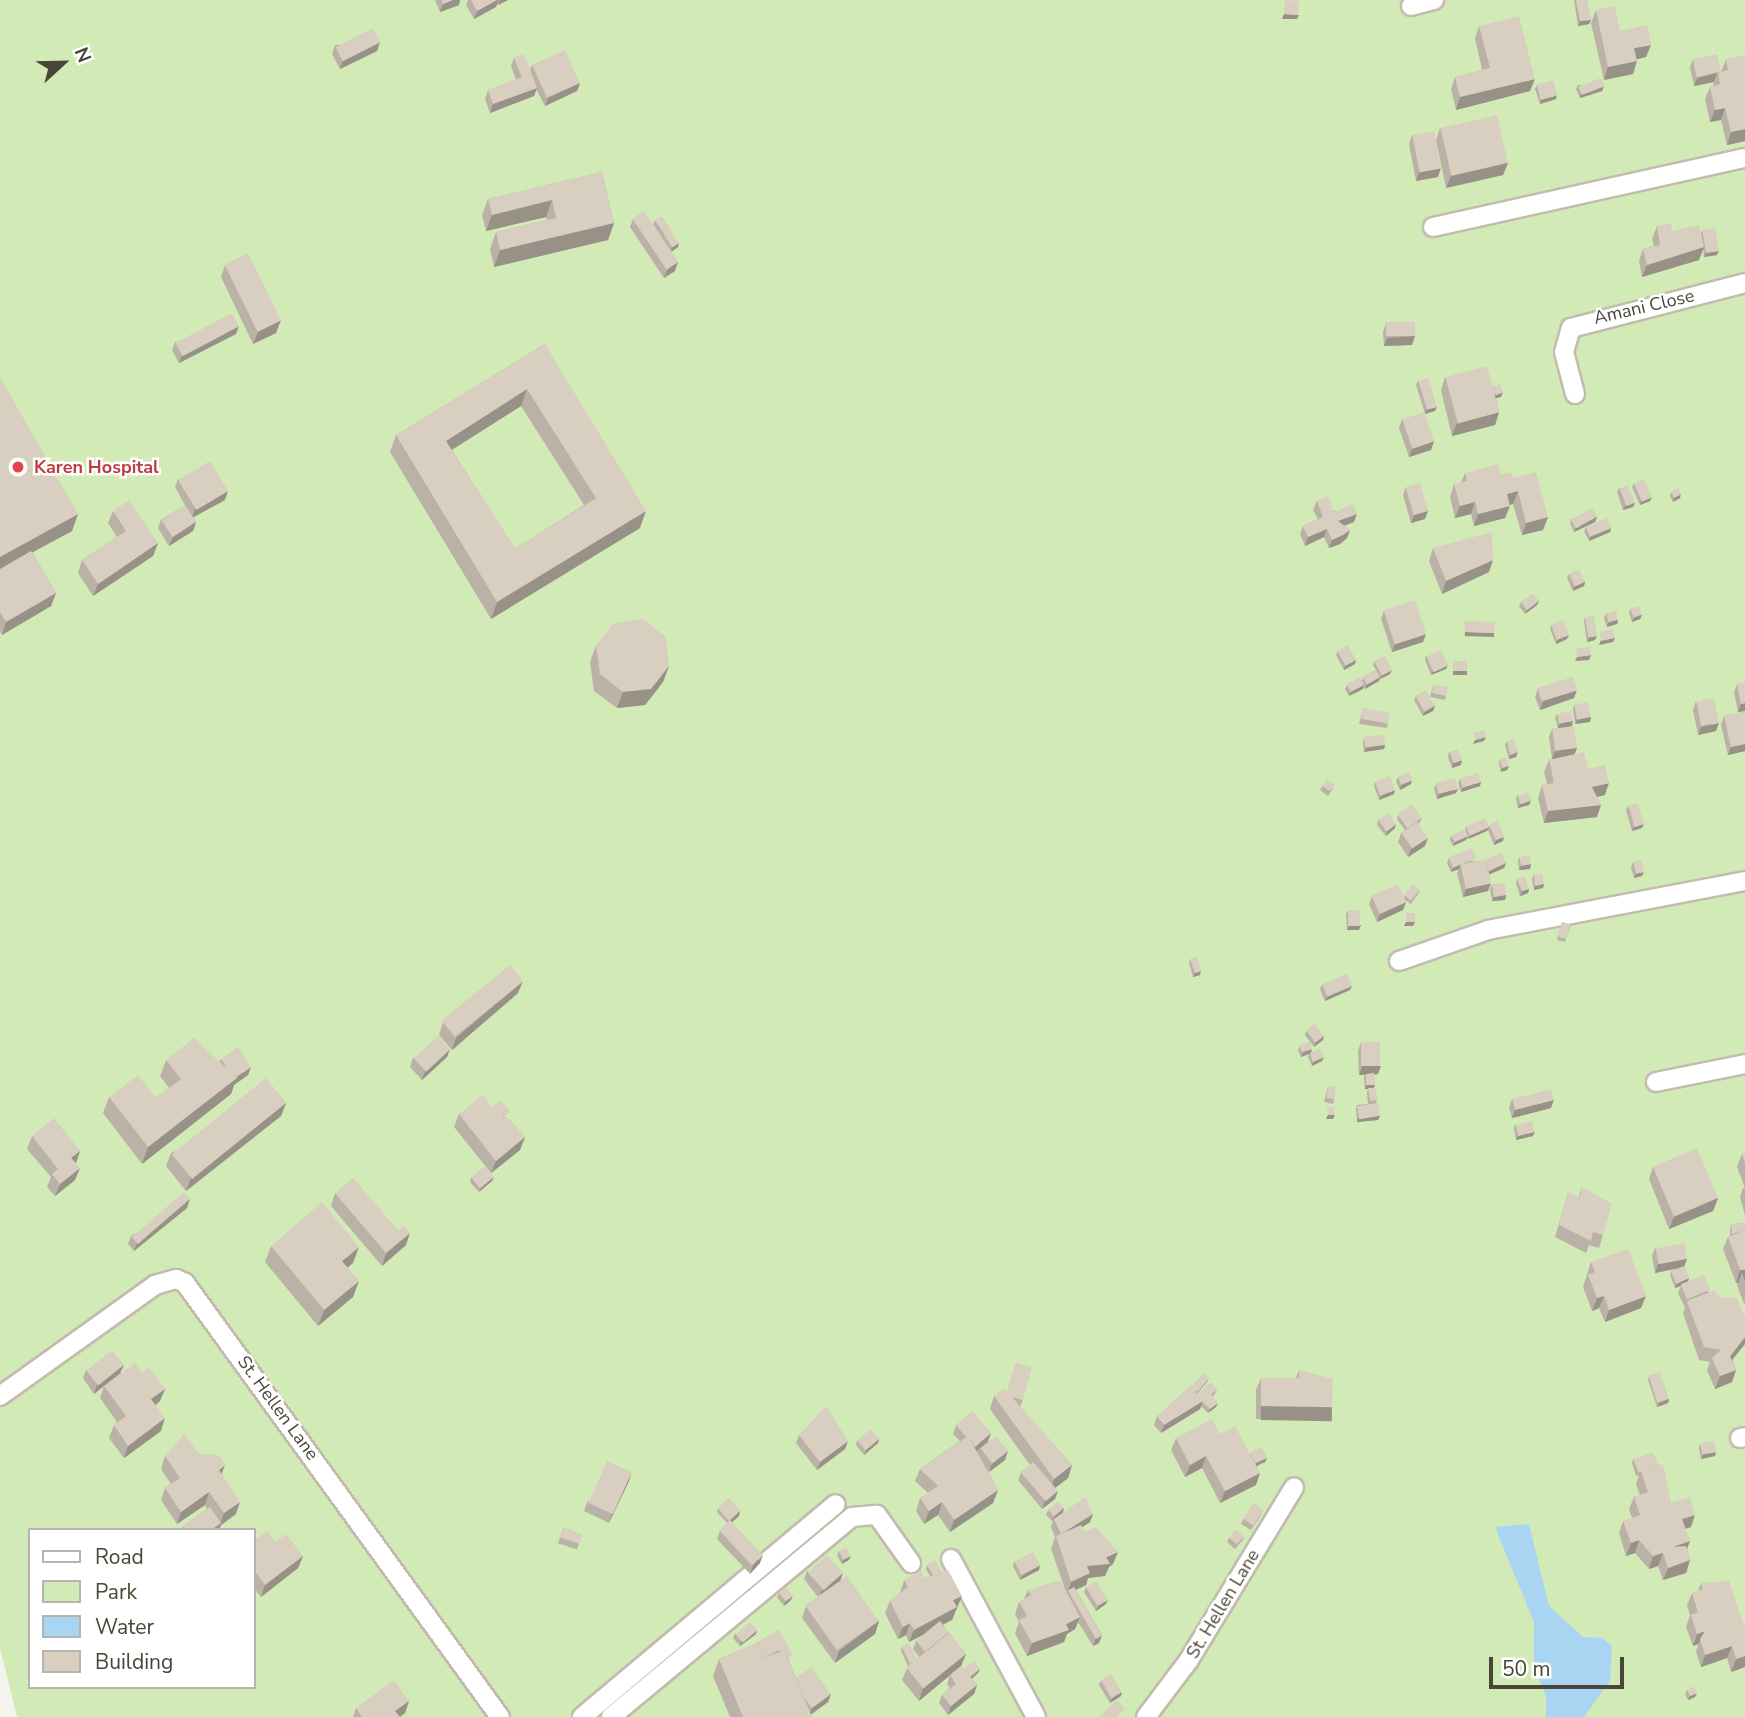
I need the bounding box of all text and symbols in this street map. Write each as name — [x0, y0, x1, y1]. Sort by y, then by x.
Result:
north arrow — [28, 28, 98, 98]
text: N — [68, 44, 97, 67]
street label: Amani Close — [1592, 285, 1696, 329]
place label: Karen Hospital — [34, 456, 159, 478]
marker: Karen Hospital — [8, 457, 28, 477]
street label: St. Hellen Lane — [233, 1352, 323, 1464]
legend — [28, 1528, 256, 1689]
text: Road — [95, 1543, 144, 1571]
street label: St. Hellen Lane — [1182, 1545, 1264, 1663]
text: Park — [95, 1578, 137, 1606]
text: Water — [95, 1613, 154, 1641]
scale bar — [1493, 1644, 1628, 1688]
text: Building — [95, 1648, 173, 1676]
text: 50 m — [1502, 1655, 1551, 1683]

